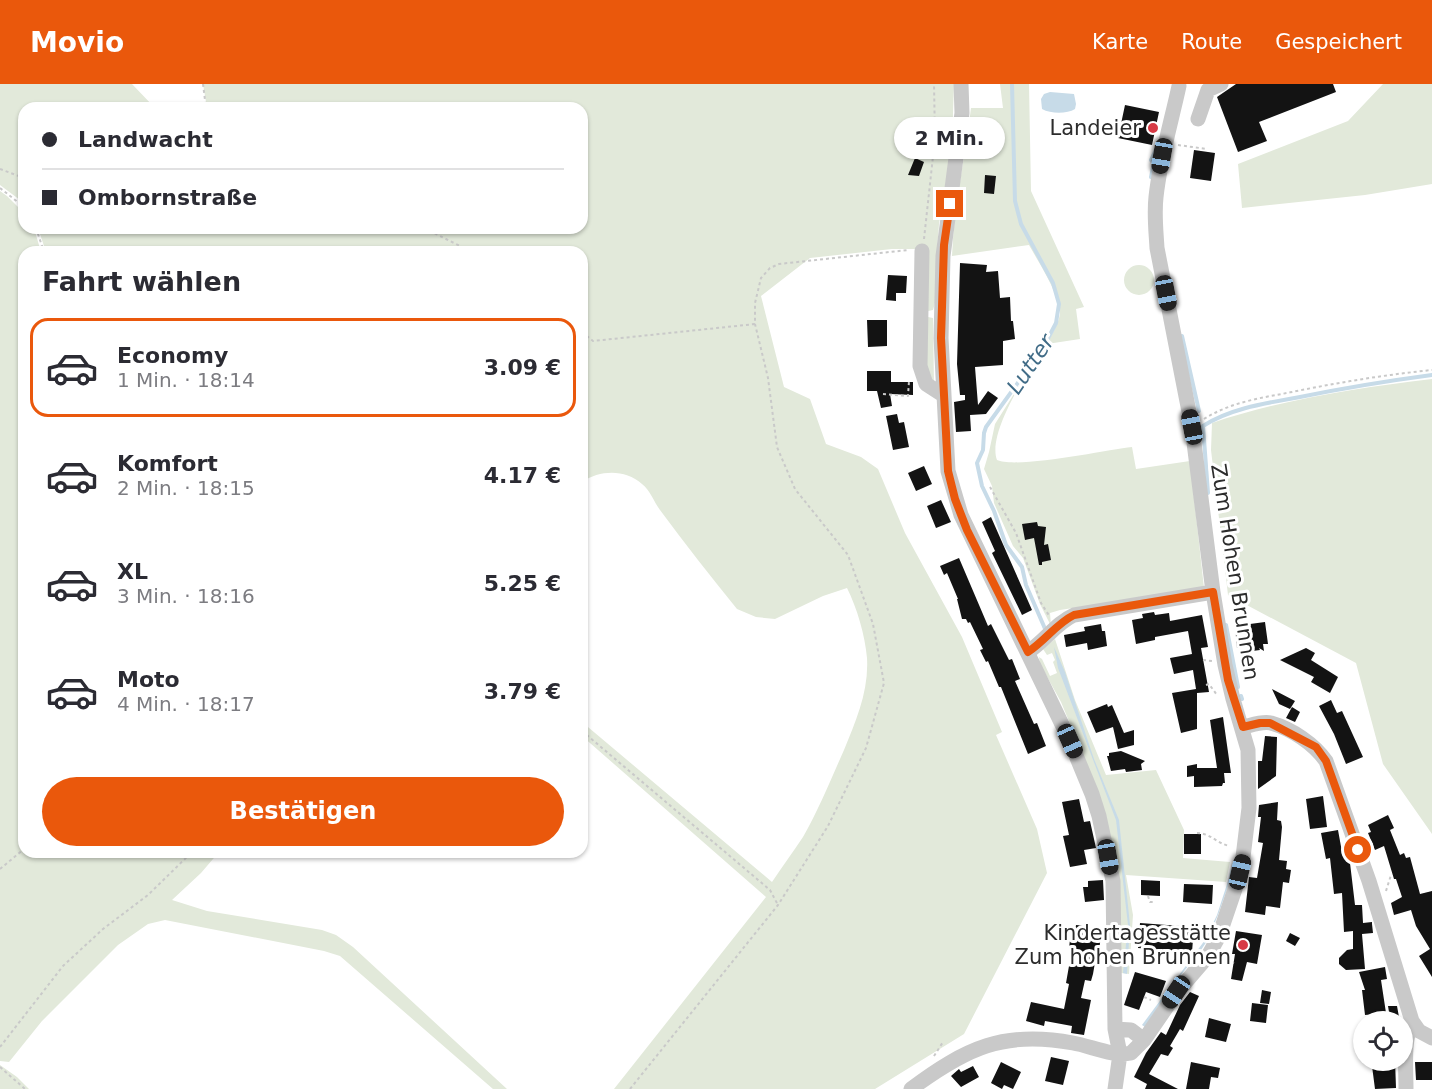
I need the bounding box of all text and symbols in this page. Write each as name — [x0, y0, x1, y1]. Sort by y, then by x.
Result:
text: Movio — [30, 26, 124, 59]
text: Karte — [1092, 30, 1148, 54]
text: Route — [1181, 30, 1242, 54]
text: Gespeichert — [1275, 30, 1402, 54]
place label: Landeier — [1049, 116, 1141, 140]
callout: 2 Min. — [894, 117, 1006, 159]
marker: Landeier — [1146, 121, 1160, 135]
text: 2 Min. — [915, 126, 984, 150]
text: Landwacht — [78, 127, 213, 152]
car — [1150, 137, 1174, 175]
text: Ombornstraße — [78, 185, 257, 210]
route end — [936, 190, 963, 217]
text: Fahrt wählen — [42, 266, 241, 297]
car — [1154, 274, 1178, 312]
water label: Lutter — [1002, 328, 1060, 399]
icon: car — [45, 341, 99, 395]
text: Economy — [117, 343, 228, 368]
text: 3.09 € — [484, 355, 561, 380]
text: 1 Min. · 18:14 — [117, 368, 255, 392]
car — [1180, 408, 1204, 446]
icon: car — [45, 449, 99, 503]
text: Komfort — [117, 451, 218, 476]
street label: Zum Hohen Brunnen — [1206, 462, 1264, 682]
text: 4.17 € — [484, 463, 561, 488]
text: 2 Min. · 18:15 — [117, 476, 255, 500]
icon: car — [45, 557, 99, 611]
text: XL — [117, 559, 148, 584]
text: 5.25 € — [484, 571, 561, 596]
text: 3 Min. · 18:16 — [117, 584, 255, 608]
icon: car — [45, 665, 99, 719]
text: Moto — [117, 667, 180, 692]
text: 3.79 € — [484, 679, 561, 704]
text: 4 Min. · 18:17 — [117, 692, 255, 716]
car — [1054, 721, 1086, 761]
button: Bestätigen — [42, 777, 564, 846]
route start — [1344, 836, 1371, 863]
car — [1096, 838, 1120, 876]
car — [1227, 852, 1253, 892]
place label: Kindertagesstätte Zum hohen Brunnen — [1015, 921, 1231, 969]
marker: Kindertagesstätte Zum hohen Brunnen — [1236, 938, 1250, 952]
car — [1158, 972, 1194, 1012]
map controls — [1353, 1011, 1413, 1071]
button: locate — [1353, 1011, 1413, 1071]

